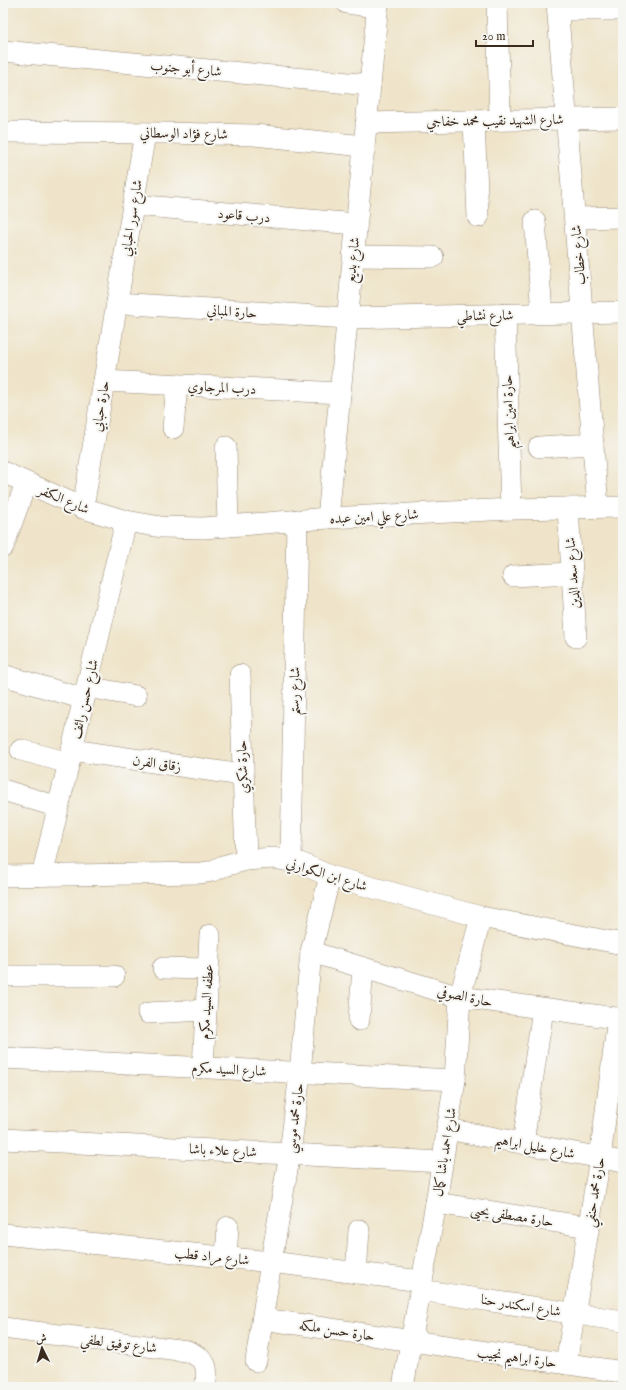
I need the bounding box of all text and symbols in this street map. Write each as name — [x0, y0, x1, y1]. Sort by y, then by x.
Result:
scale bar — [476, 22, 533, 48]
text: 20 m — [482, 29, 505, 44]
street label: شارع أبو جنوب — [149, 55, 223, 83]
street label: شارع الشهيد نقيب محمد خفاجي — [426, 111, 564, 133]
street label: شارع فؤاد الوسطاني — [140, 124, 228, 146]
street label: شارع سور الحبابي — [117, 178, 149, 258]
street label: درب قاعود — [217, 205, 271, 227]
street label: شارع خطاب — [567, 224, 593, 286]
street label: شارع بديع — [342, 236, 368, 284]
street label: حارة المباني — [206, 301, 258, 325]
street label: شارع نشاطي — [457, 307, 514, 328]
street label: حارة امين ابراهيم — [499, 374, 523, 450]
street label: درب المرجاوي — [187, 377, 257, 401]
street label: حارة حبابي — [88, 379, 116, 433]
street label: شارع الكفر — [33, 480, 92, 521]
street label: شارع علي امين عبده — [329, 506, 419, 531]
street label: شارع سعد الدين — [562, 536, 586, 609]
street label: شارع حسن رائف — [67, 657, 105, 741]
street label: شارع رستم — [286, 666, 308, 716]
street label: حارة شكري — [233, 740, 255, 794]
street label: زقاق الفرن — [131, 752, 182, 776]
street label: شارع ابن الكوارني — [283, 854, 370, 898]
street label: عطفه السيد مكرم — [196, 964, 221, 1040]
street label: حارة الصوفي — [435, 982, 494, 1014]
street label: شارع السيد مكرم — [191, 1059, 267, 1084]
street label: حارة محمد موسي — [282, 1082, 312, 1155]
street label: شارع احمد باشا كمال — [429, 1106, 463, 1198]
street label: شارع خليل ابراهيم — [493, 1130, 576, 1167]
street label: شارع علاء باشا — [188, 1140, 257, 1164]
street label: حارة محمد حنفي — [581, 1156, 613, 1229]
street label: حارة مصطفى يحيى — [469, 1201, 555, 1233]
street label: شارع مراد قطب — [173, 1244, 250, 1272]
street label: شارع اسكندر حنا — [479, 1291, 562, 1323]
street label: حارة حسن ملكه — [298, 1316, 376, 1346]
north arrow — [22, 1328, 62, 1368]
street label: شارع توفيق لطفي — [79, 1330, 158, 1362]
text: ش — [35, 1332, 47, 1346]
street label: حارة ابراهيم نجيب — [475, 1343, 558, 1376]

